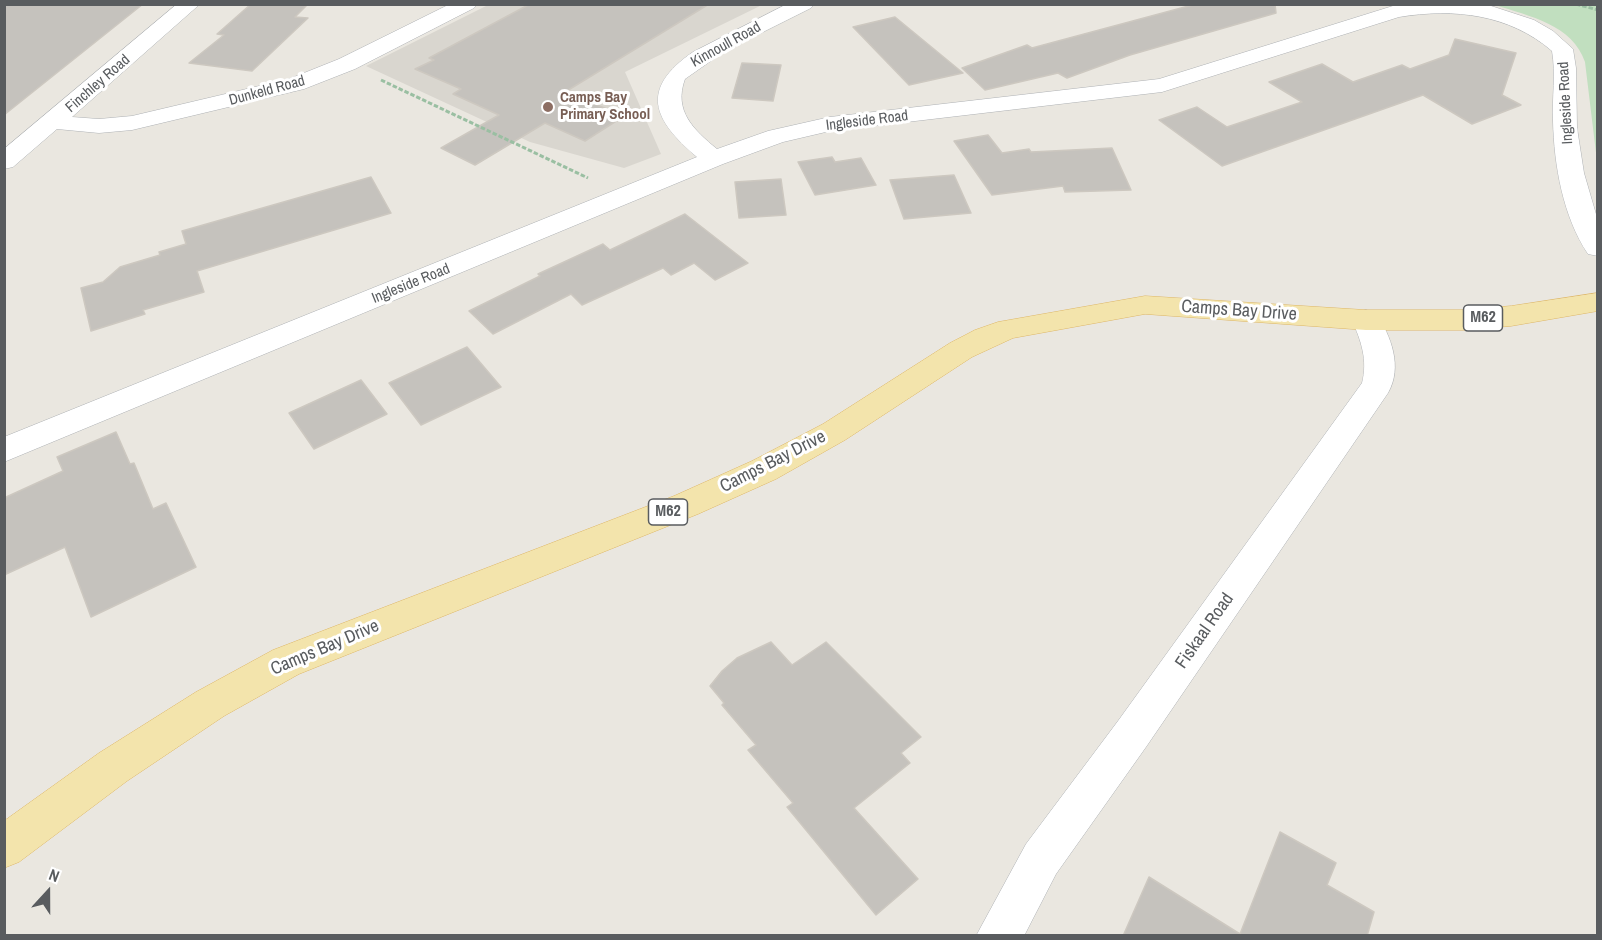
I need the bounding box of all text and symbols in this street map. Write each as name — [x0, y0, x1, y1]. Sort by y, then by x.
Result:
street label: Kinnoull Road — [688, 18, 764, 72]
street label: Finchley Road — [62, 51, 134, 117]
street label: Ingleside Road — [1555, 61, 1577, 145]
street label: Dunkeld Road — [227, 72, 307, 110]
place label: Camps Bay Primary School — [560, 89, 650, 124]
marker: Camps Bay Primary School — [541, 100, 555, 114]
street label: Ingleside Road — [825, 107, 909, 135]
street label: Ingleside Road — [369, 260, 453, 308]
street label: Camps Bay Drive — [1181, 296, 1297, 326]
road number: M62 — [1464, 305, 1502, 331]
street label: Camps Bay Drive — [717, 426, 829, 498]
road number: M62 — [648, 499, 688, 525]
street label: Fiskaal Road — [1171, 589, 1239, 673]
street label: Camps Bay Drive — [268, 615, 382, 681]
north arrow — [18, 862, 78, 922]
text: N — [46, 863, 63, 887]

